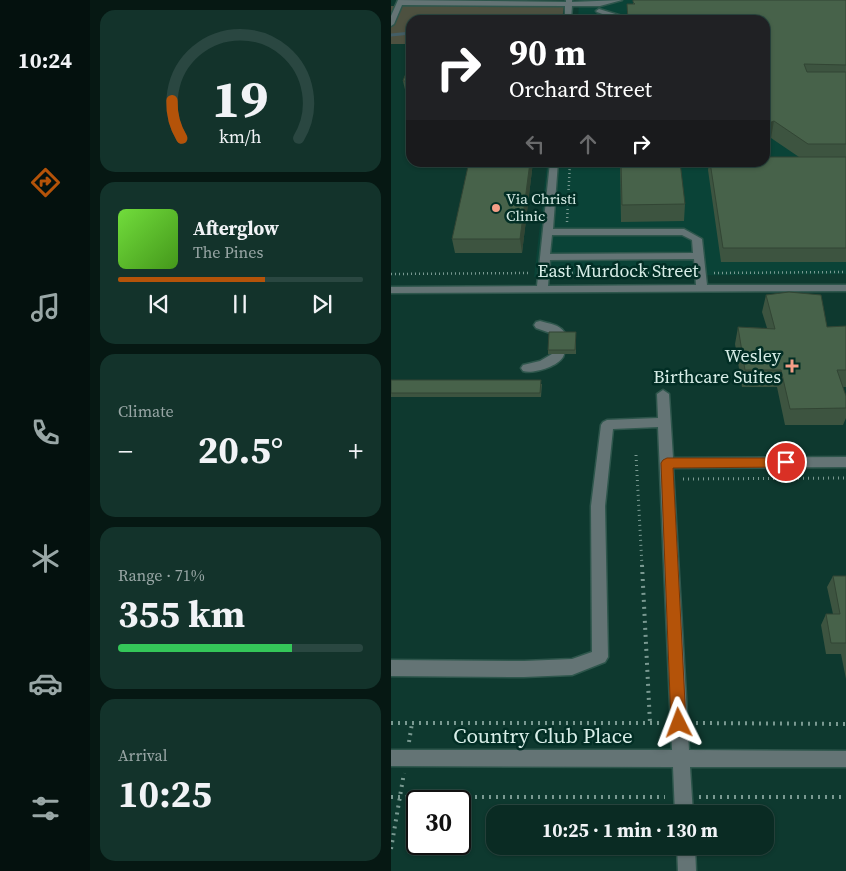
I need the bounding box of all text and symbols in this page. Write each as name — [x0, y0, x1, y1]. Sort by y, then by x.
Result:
text: 90 m — [509, 29, 586, 77]
icon: right — [426, 35, 491, 100]
text: 10:24 — [18, 45, 72, 75]
text: 19 — [212, 63, 269, 134]
text: Orchard Street — [509, 74, 652, 104]
text: km/h — [219, 124, 262, 149]
icon: left — [521, 130, 549, 158]
icon: ahead — [574, 130, 602, 158]
icon: right — [627, 130, 655, 158]
icon: directions — [28, 165, 63, 200]
place label: Via Christi Clinic — [506, 188, 576, 226]
marker: Via Christi Clinic — [490, 202, 502, 214]
text: Afterglow — [193, 215, 279, 241]
text: The Pines — [193, 241, 263, 263]
street label: East Murdock Street — [538, 258, 699, 283]
icon: music — [28, 290, 63, 325]
icon: previous — [145, 290, 173, 318]
icon: pause — [226, 290, 254, 318]
icon: next — [308, 290, 336, 318]
place label: Wesley Birthcare Suites — [653, 343, 782, 389]
marker: Wesley Birthcare Suites — [785, 359, 799, 373]
text: Climate — [118, 400, 174, 422]
icon: phone — [28, 415, 63, 450]
text: 20.5° — [198, 424, 283, 476]
text: − — [118, 432, 133, 470]
text: + — [348, 432, 363, 470]
pin — [765, 441, 807, 483]
icon: arrive — [772, 448, 800, 476]
icon: climate — [28, 541, 63, 576]
text: Range · 71% — [118, 564, 205, 586]
text: 355 km — [118, 588, 245, 640]
icon: car — [28, 666, 63, 701]
position arrow — [652, 696, 704, 748]
street label: Country Club Place — [453, 721, 633, 750]
text: Arrival — [118, 744, 167, 766]
text: 10:25 — [118, 768, 212, 820]
speed limit sign: 30 — [406, 790, 471, 855]
icon: filters — [28, 791, 63, 826]
text: 10:25 · 1 min · 130 m — [542, 817, 718, 843]

